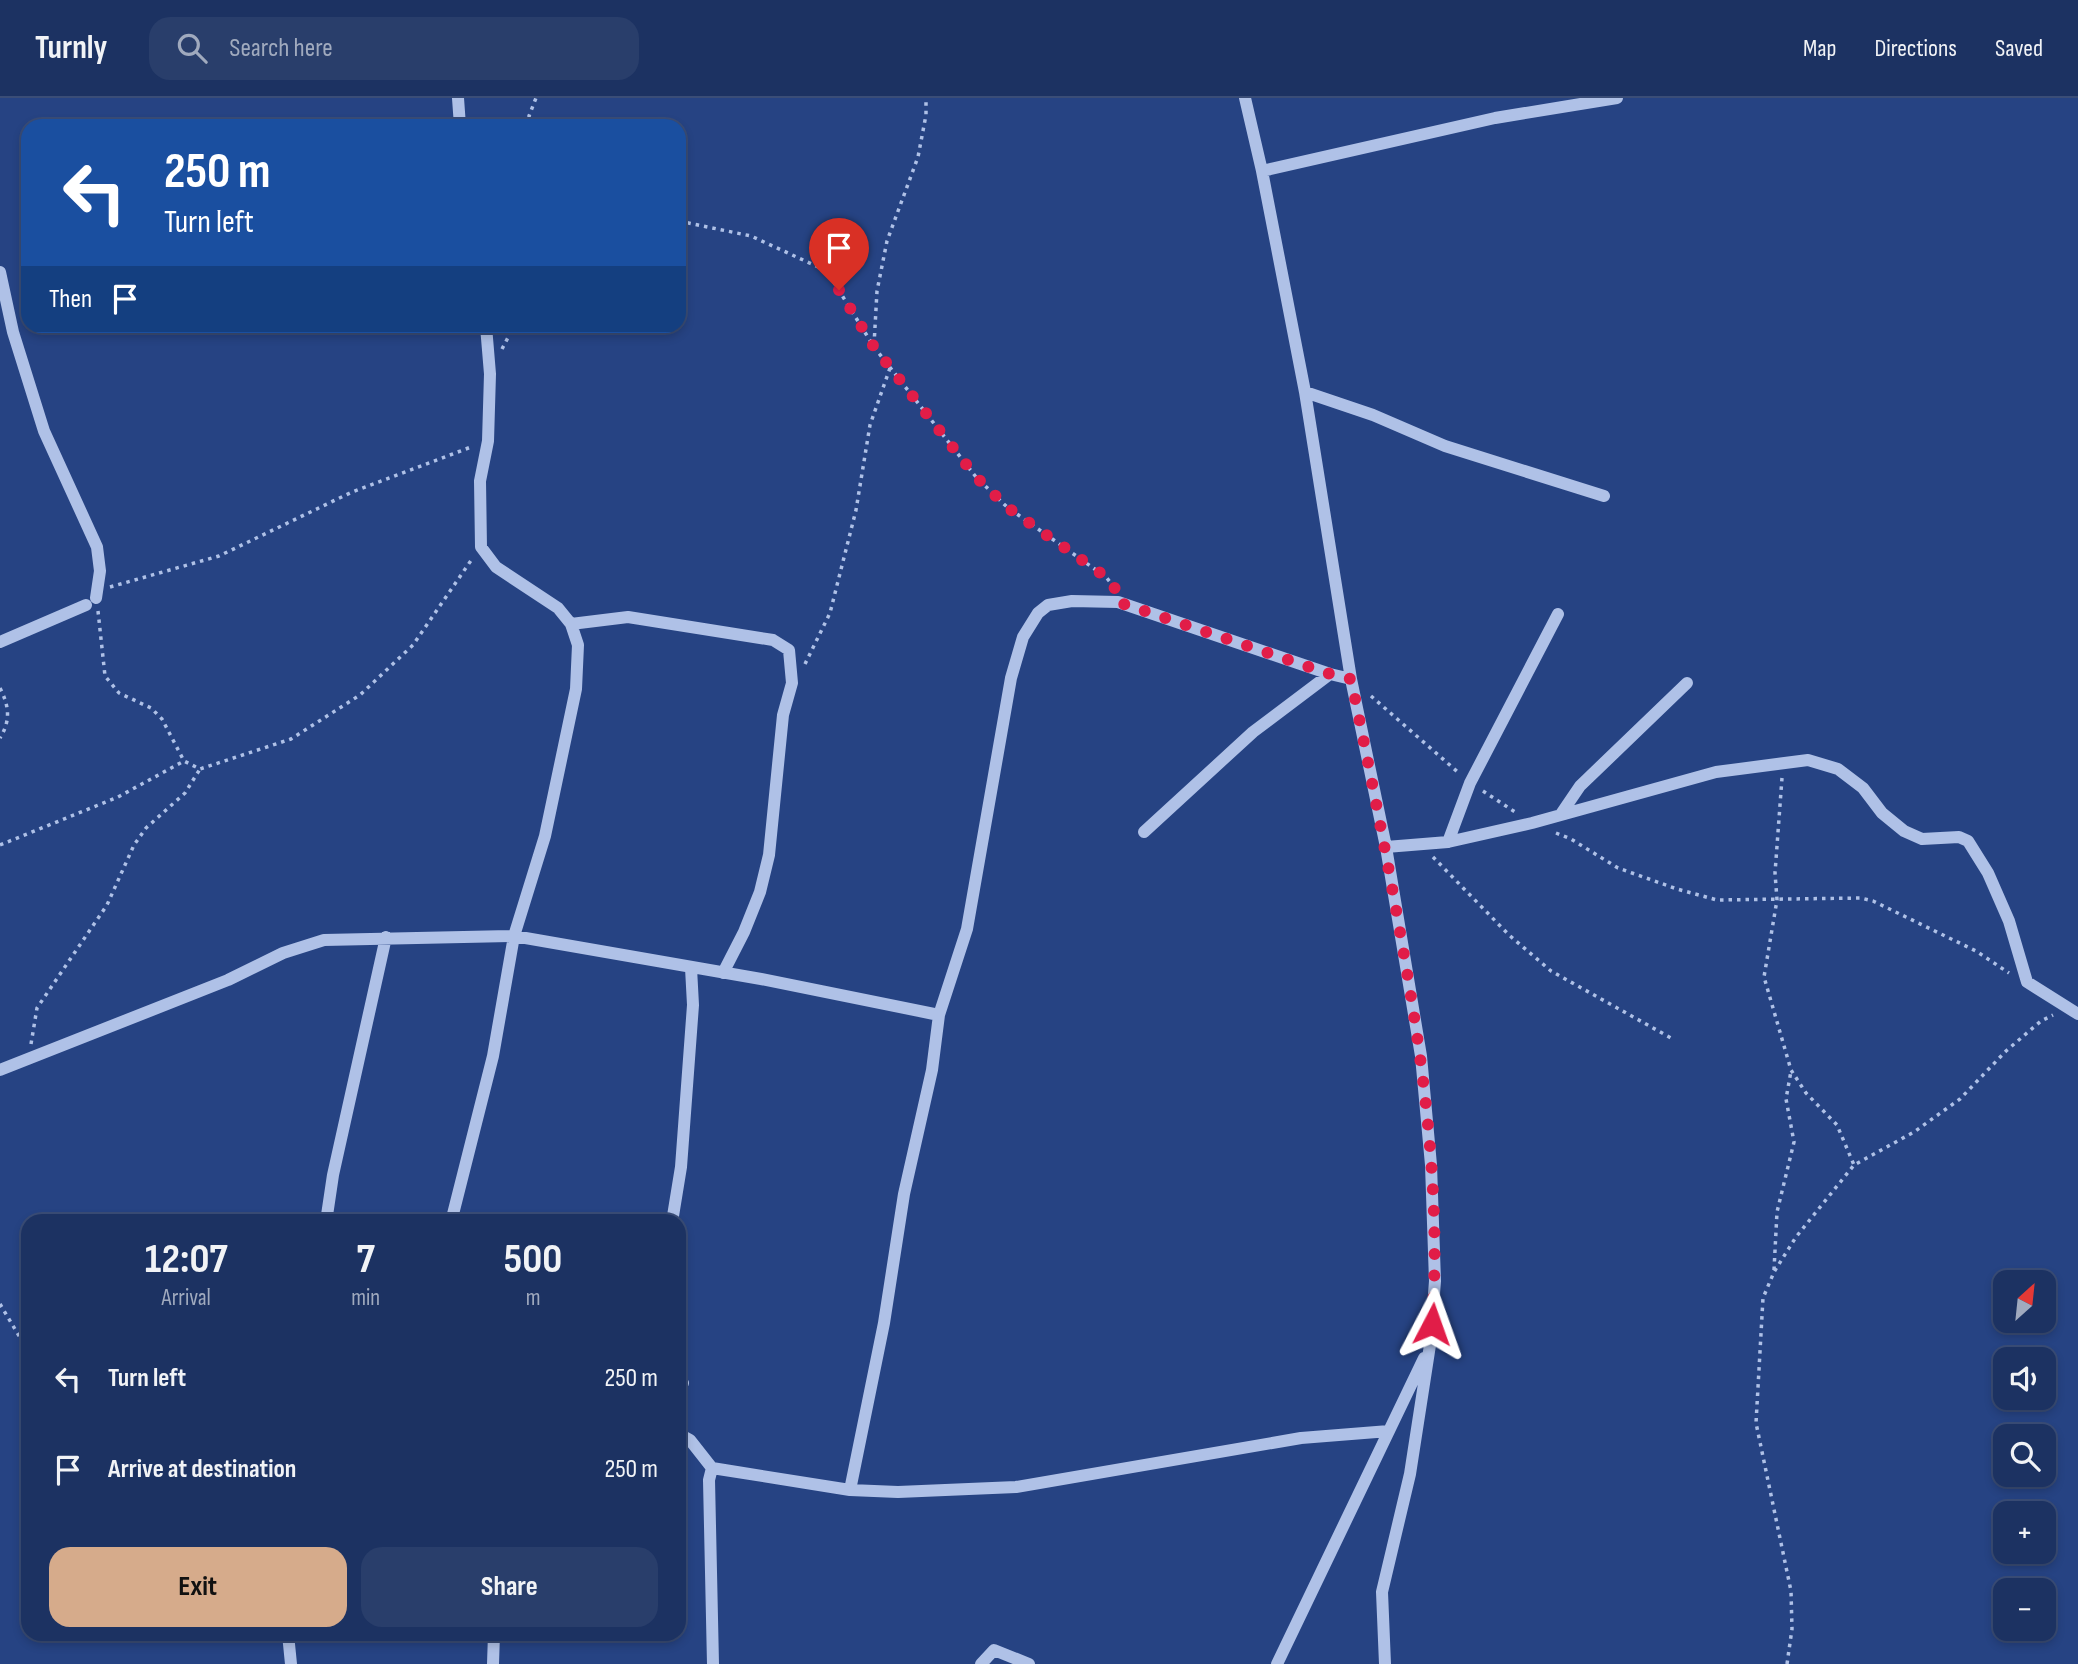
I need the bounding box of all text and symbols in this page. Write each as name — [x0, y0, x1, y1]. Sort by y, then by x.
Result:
search box — [149, 17, 639, 80]
text: Turnly — [35, 28, 107, 68]
icon: search — [173, 29, 211, 67]
text: Search here — [229, 33, 333, 64]
text: Map — [1803, 34, 1836, 63]
text: Directions — [1874, 34, 1957, 63]
text: Saved — [1995, 34, 2043, 63]
text: 250 m — [164, 143, 270, 202]
icon: left — [49, 147, 140, 238]
text: Turn left — [164, 203, 254, 242]
pin — [809, 218, 869, 290]
icon: arrive — [820, 229, 858, 267]
icon: arrive — [106, 280, 144, 318]
text: Then — [49, 284, 92, 315]
text: 12:07 — [145, 1234, 228, 1285]
text: 7 — [357, 1234, 375, 1285]
text: 500 — [504, 1234, 562, 1285]
north arrow — [1993, 1270, 2056, 1334]
map controls — [1993, 1270, 2056, 1641]
text: Arrival — [161, 1284, 211, 1312]
text: min — [351, 1284, 380, 1312]
text: m — [526, 1284, 540, 1312]
position arrow — [1395, 1287, 1469, 1361]
button: sound — [1993, 1347, 2056, 1410]
icon: left — [49, 1360, 87, 1398]
text: Turn left — [108, 1363, 186, 1394]
text: 250 m — [604, 1363, 658, 1394]
button: search — [1993, 1424, 2056, 1487]
icon: arrive — [49, 1451, 87, 1489]
text: Arrive at destination — [108, 1454, 296, 1485]
text: 250 m — [604, 1454, 658, 1485]
button: + — [1993, 1501, 2056, 1564]
button: Exit — [49, 1547, 347, 1627]
button: Share — [361, 1547, 658, 1627]
button: − — [1993, 1578, 2056, 1641]

